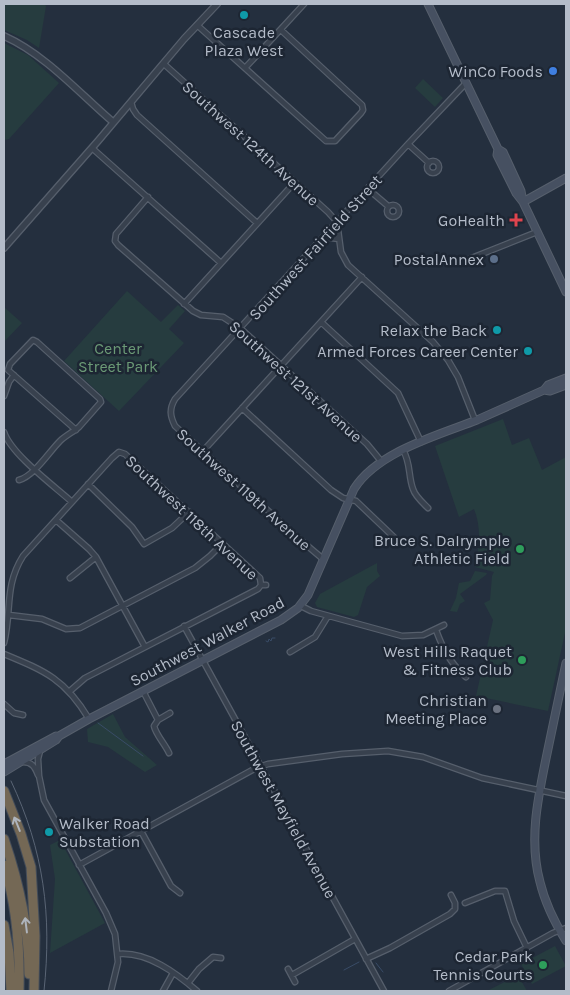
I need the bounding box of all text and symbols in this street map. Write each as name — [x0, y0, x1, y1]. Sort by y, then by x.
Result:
marker: Cascade Plaza West — [238, 9, 250, 21]
place label: Cascade Plaza West — [205, 23, 283, 60]
place label: WinCo Foods — [449, 62, 543, 81]
marker: WinCo Foods — [547, 65, 559, 77]
street label: Southwest 124th Avenue — [178, 77, 323, 210]
street label: Southwest Fairfield Street — [245, 171, 386, 324]
place label: GoHealth — [438, 211, 505, 230]
marker: GoHealth — [509, 213, 523, 227]
place label: PostalAnnex — [394, 250, 484, 269]
marker: PostalAnnex — [488, 253, 500, 265]
street label: Southwest 121st Avenue — [225, 317, 366, 446]
place label: Relax the Back — [380, 321, 487, 340]
marker: Relax the Back — [491, 324, 503, 336]
park label: Center Street Park — [78, 339, 158, 376]
place label: Armed Forces Career Center — [317, 342, 518, 361]
marker: Armed Forces Career Center — [522, 345, 534, 357]
street label: Southwest 119th Avenue — [173, 424, 315, 555]
street label: Southwest 118th Avenue — [121, 451, 262, 584]
place label: Bruce S. DaIrymple Athletic Field — [374, 531, 510, 568]
marker: Bruce S. DaIrymple Athletic Field — [514, 543, 526, 555]
street label: Southwest Walker Road — [127, 593, 288, 690]
place label: West Hills Raquet & Fitness Club — [383, 642, 512, 679]
marker: West Hills Raquet & Fitness Club — [516, 654, 528, 666]
place label: Christian Meeting Place — [385, 691, 487, 728]
marker: Christian Meeting Place — [491, 703, 503, 715]
street label: Southwest Mayfield Avenue — [227, 717, 340, 902]
place label: Walker Road Substation — [59, 814, 150, 851]
one-way arrow — [12, 817, 21, 832]
marker: Walker Road Substation — [43, 826, 55, 838]
one-way arrow — [21, 917, 31, 933]
place label: Cedar Park Tennis Courts — [433, 947, 533, 984]
marker: Cedar Park Tennis Courts — [537, 959, 549, 971]

